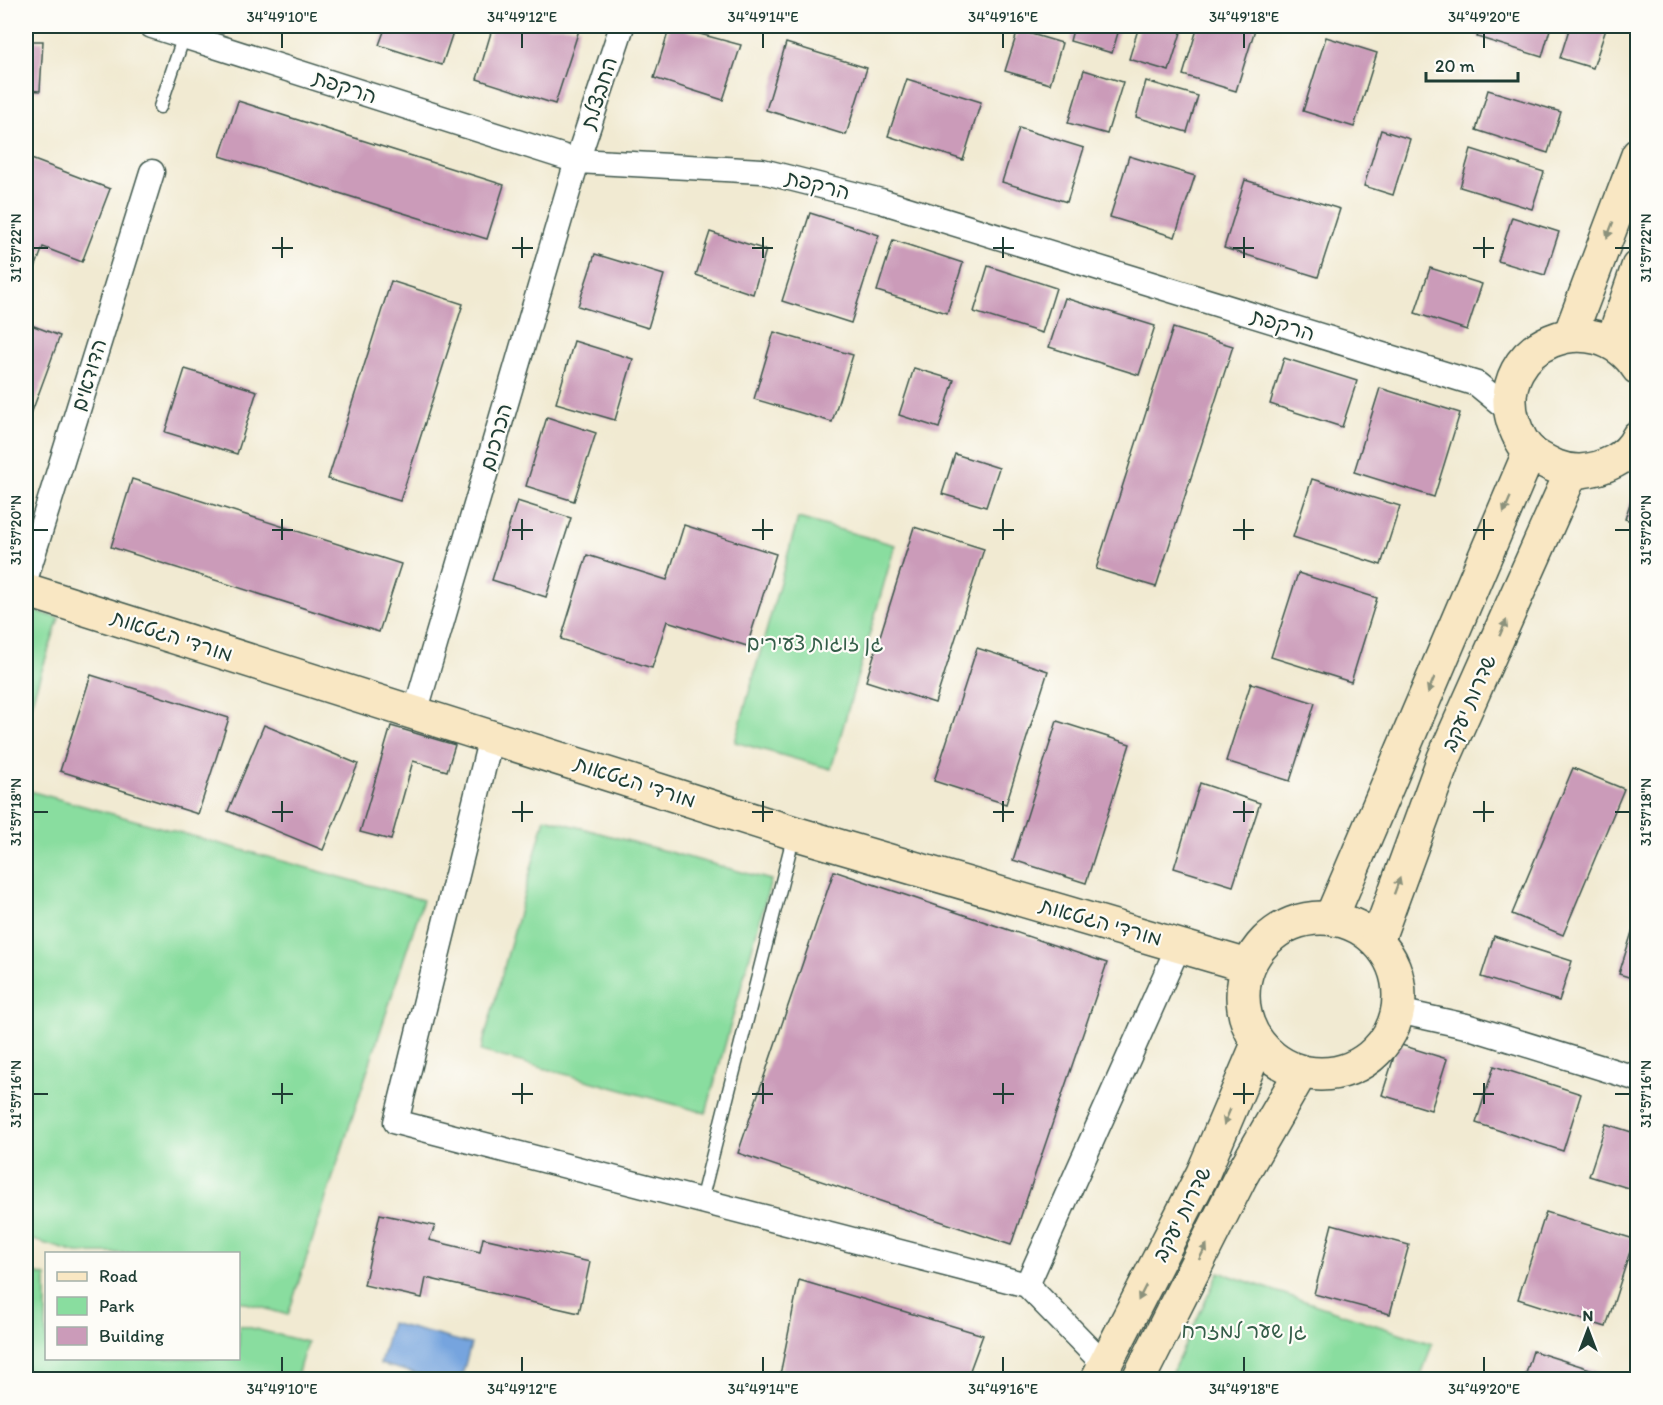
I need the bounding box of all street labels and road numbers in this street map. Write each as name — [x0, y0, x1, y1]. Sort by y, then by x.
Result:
street label: החבצלת — [575, 54, 622, 133]
street label: הרקפת — [309, 64, 380, 109]
street label: הרקפת — [782, 164, 853, 206]
street label: הרקפת — [1247, 303, 1318, 347]
street label: הדודאים — [66, 336, 111, 414]
street label: הכרכום — [474, 400, 517, 473]
street label: מורדי הגטאות — [106, 604, 236, 667]
street label: שדרות יעקב — [1436, 650, 1502, 756]
street label: מורדי הגטאות — [569, 750, 699, 813]
street label: מורדי הגטאות — [1035, 892, 1165, 951]
street label: שדרות יעקב — [1147, 1162, 1217, 1266]

